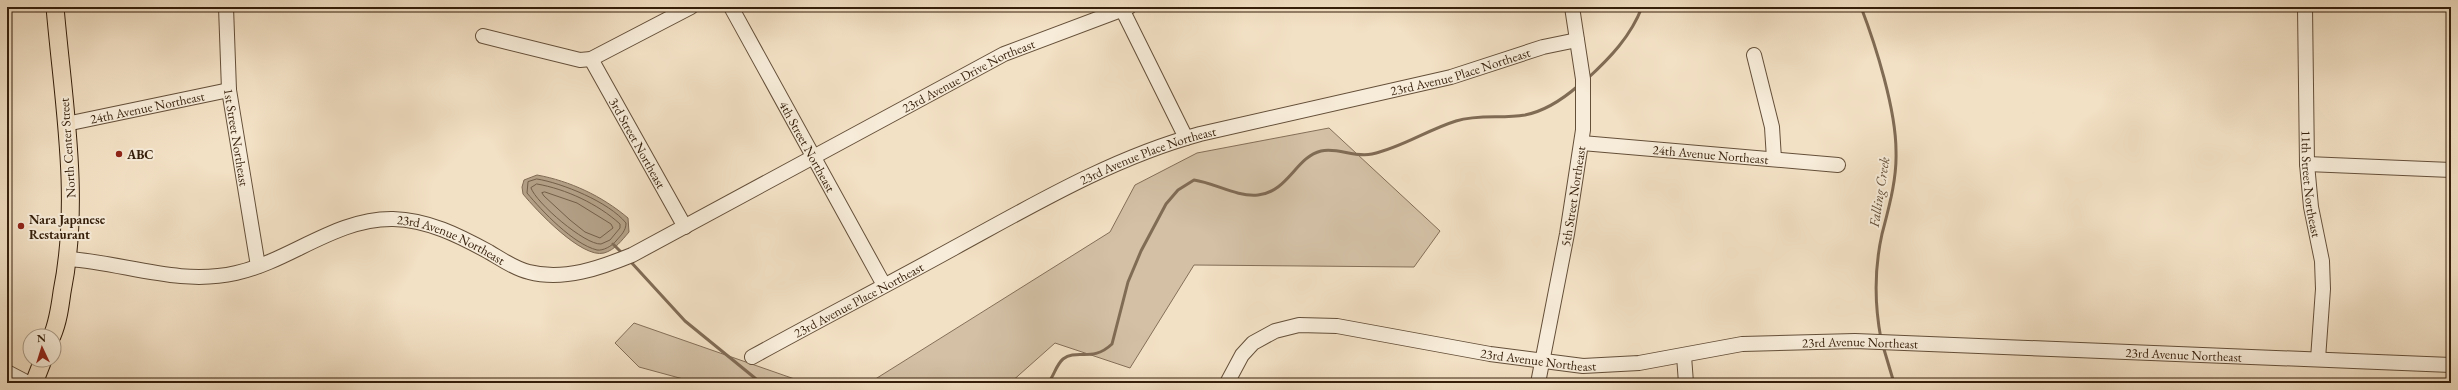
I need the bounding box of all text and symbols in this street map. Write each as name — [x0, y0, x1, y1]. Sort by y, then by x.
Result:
street label: 23rd Avenue Drive Northeast — [899, 35, 1037, 116]
street label: 23rd Avenue Place Northeast — [1389, 44, 1532, 100]
street label: 24th Avenue Northeast — [89, 87, 206, 128]
street label: 1st Street Northeast — [220, 87, 253, 188]
street label: 3rd Street Northeast — [605, 95, 670, 191]
street label: North Center Street — [56, 97, 79, 199]
street label: 4th Street Northeast — [775, 98, 839, 195]
street label: 23rd Avenue Place Northeast — [1077, 123, 1218, 189]
street label: 11th Street Northeast — [2298, 130, 2325, 239]
street label: 24th Avenue Northeast — [1652, 141, 1769, 168]
street label: 5th Street Northeast — [1557, 145, 1589, 248]
place label: ABC — [126, 146, 154, 163]
marker: ABC — [114, 149, 124, 159]
water label: Falling Creek — [1864, 155, 1894, 229]
place label: Nara Japanese Restaurant — [29, 211, 106, 243]
street label: 23rd Avenue Northeast — [396, 211, 508, 269]
marker: Nara Japanese Restaurant — [16, 221, 26, 231]
street label: 23rd Avenue Place Northeast — [791, 258, 927, 342]
north arrow — [22, 328, 62, 368]
text: N — [36, 331, 46, 345]
street label: 23rd Avenue Northeast — [1802, 333, 1918, 353]
street label: 23rd Avenue Northeast — [1479, 344, 1597, 375]
street label: 23rd Avenue Northeast — [2125, 344, 2242, 366]

